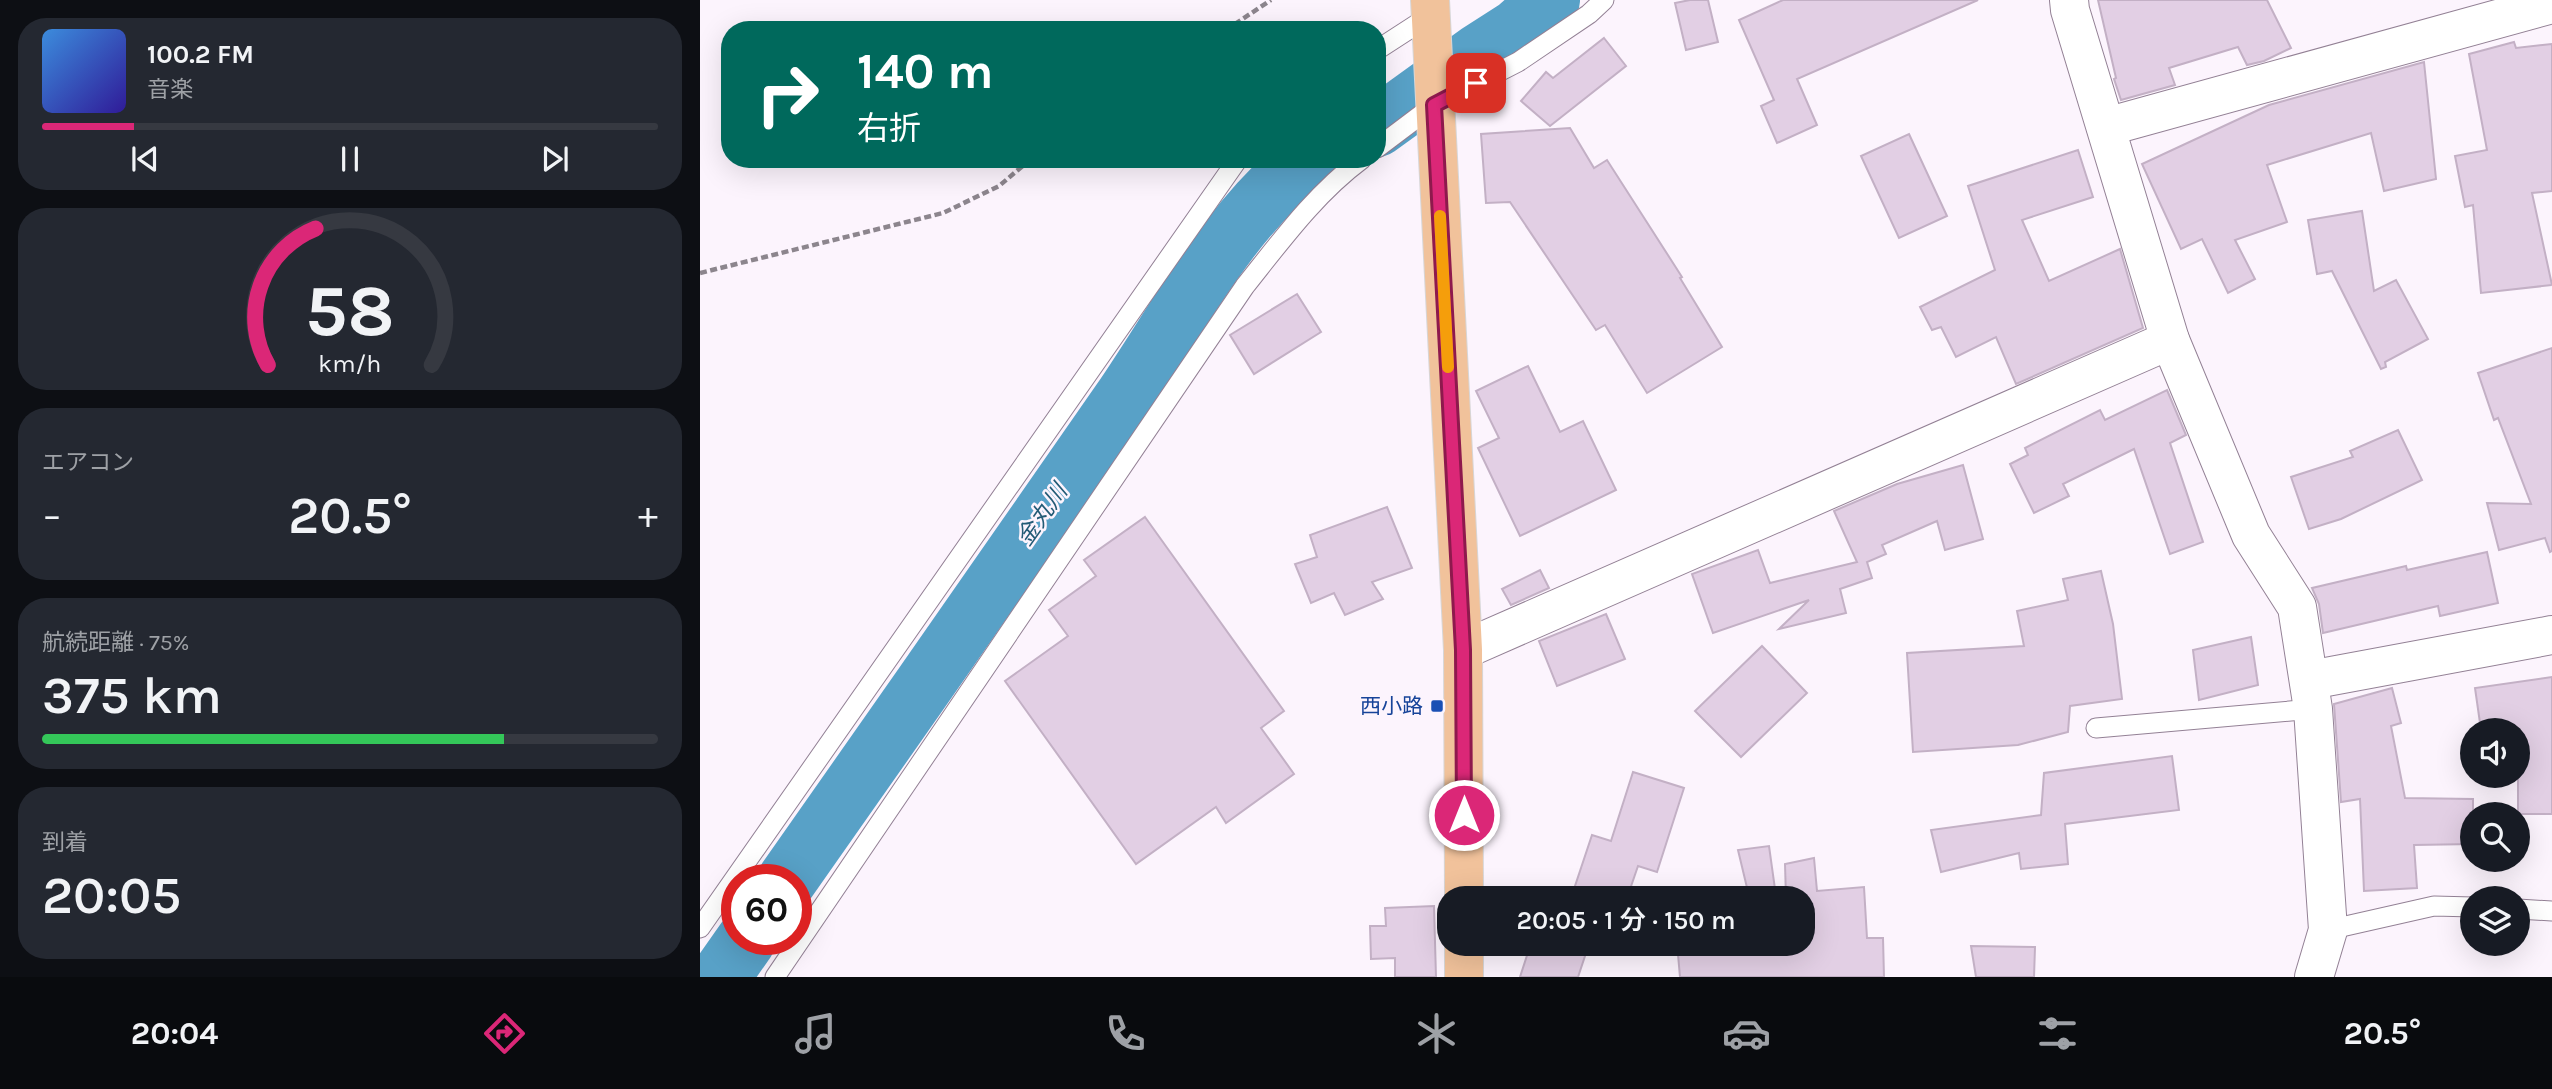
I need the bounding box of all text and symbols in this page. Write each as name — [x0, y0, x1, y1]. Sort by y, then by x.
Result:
text: 100.2 FM — [147, 39, 254, 70]
text: 140 m — [857, 43, 994, 100]
icon: right — [742, 49, 833, 140]
pin — [1446, 53, 1506, 113]
icon: arrive — [1457, 64, 1495, 102]
text: 音楽 — [147, 76, 193, 103]
text: 右折 — [857, 110, 921, 147]
icon: previous — [126, 140, 164, 178]
icon: pause — [331, 140, 369, 178]
icon: next — [536, 140, 574, 178]
text: 58 — [305, 268, 395, 353]
text: km/h — [318, 349, 382, 378]
text: エアコン — [42, 449, 134, 476]
water label: 金丸川 — [1011, 477, 1075, 551]
text: 20.5° — [288, 485, 412, 546]
text: − — [42, 493, 62, 538]
text: + — [638, 493, 658, 538]
text: 航続距離 · 75% — [42, 629, 190, 656]
text: 375 km — [42, 665, 222, 726]
place label: 西小路 — [1360, 694, 1423, 718]
marker: 西小路 — [1429, 698, 1445, 714]
map controls — [2460, 718, 2530, 956]
button: sound — [2460, 718, 2530, 788]
position arrow — [1427, 778, 1501, 852]
button: search — [2460, 802, 2530, 872]
text: 到着 — [42, 829, 88, 856]
speed limit sign: 60 — [721, 864, 812, 955]
text: 20:05 — [42, 865, 181, 926]
button: layers — [2460, 886, 2530, 956]
text: 20:05 · 1 分 · 150 m — [1516, 905, 1736, 936]
icon: directions — [480, 1009, 529, 1058]
icon: music — [791, 1009, 840, 1058]
icon: phone — [1101, 1009, 1150, 1058]
icon: climate — [1412, 1009, 1461, 1058]
icon: car — [1722, 1009, 1771, 1058]
icon: filters — [2033, 1009, 2082, 1058]
text: 20:04 — [131, 1015, 218, 1052]
text: 20.5° — [2344, 1015, 2421, 1052]

